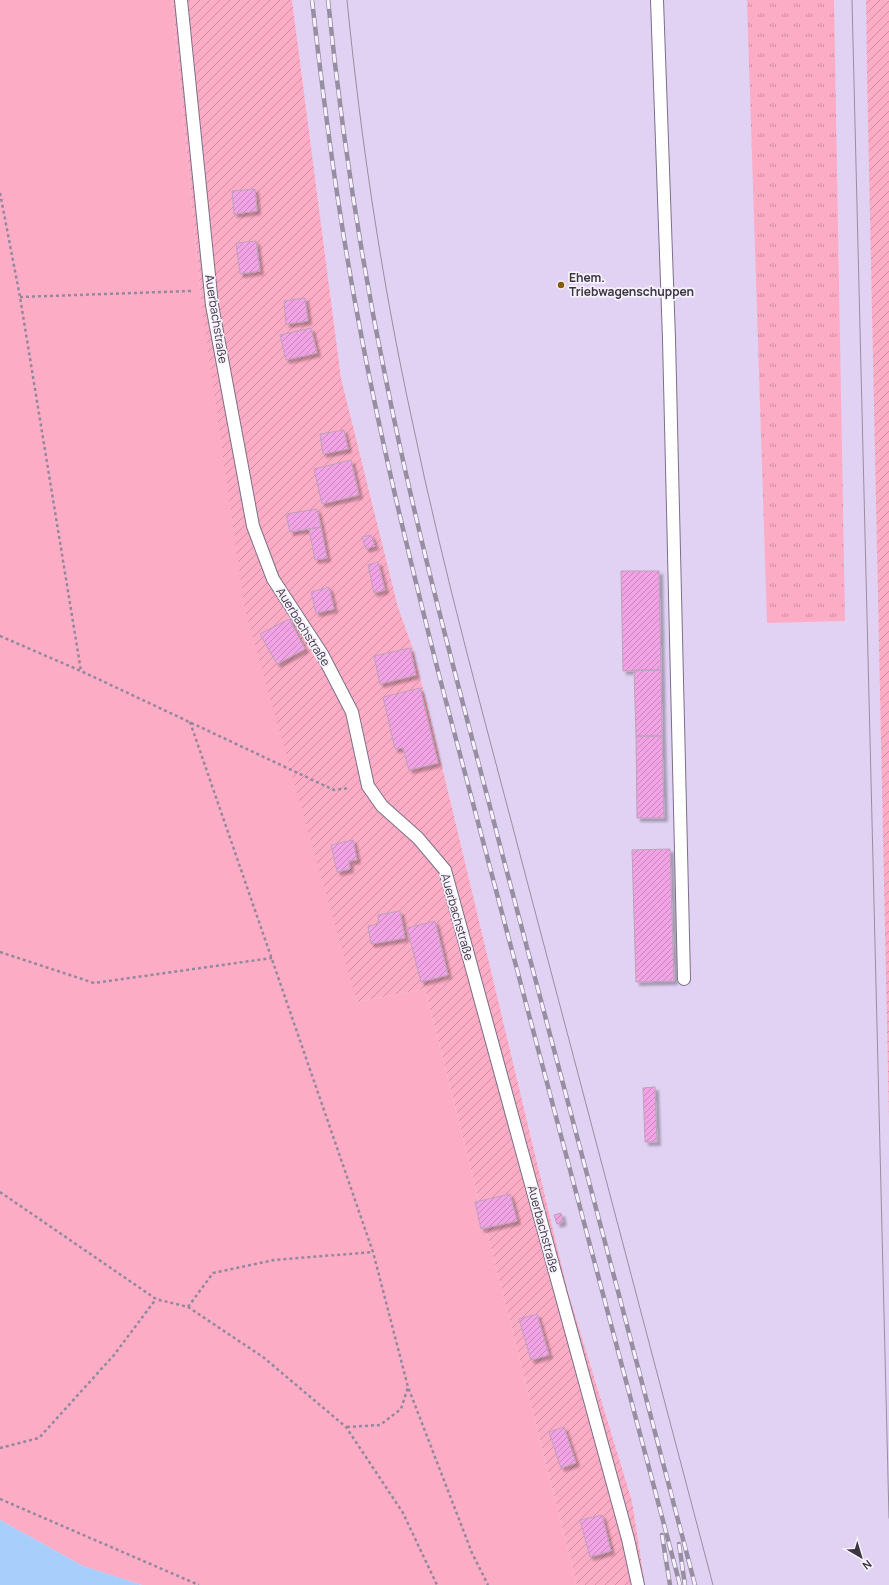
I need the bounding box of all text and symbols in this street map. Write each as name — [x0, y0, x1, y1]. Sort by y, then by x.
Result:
place label: Ehem. Triebwagenschuppen — [569, 269, 694, 300]
street label: Auerbachstraße — [201, 273, 232, 365]
marker: Ehem. Triebwagenschuppen — [556, 280, 566, 290]
street label: Auerbachstraße — [272, 584, 334, 669]
street label: Auerbachstraße — [437, 871, 478, 962]
street label: Auerbachstraße — [524, 1183, 563, 1274]
north arrow — [841, 1537, 881, 1577]
text: N — [860, 1557, 875, 1574]

